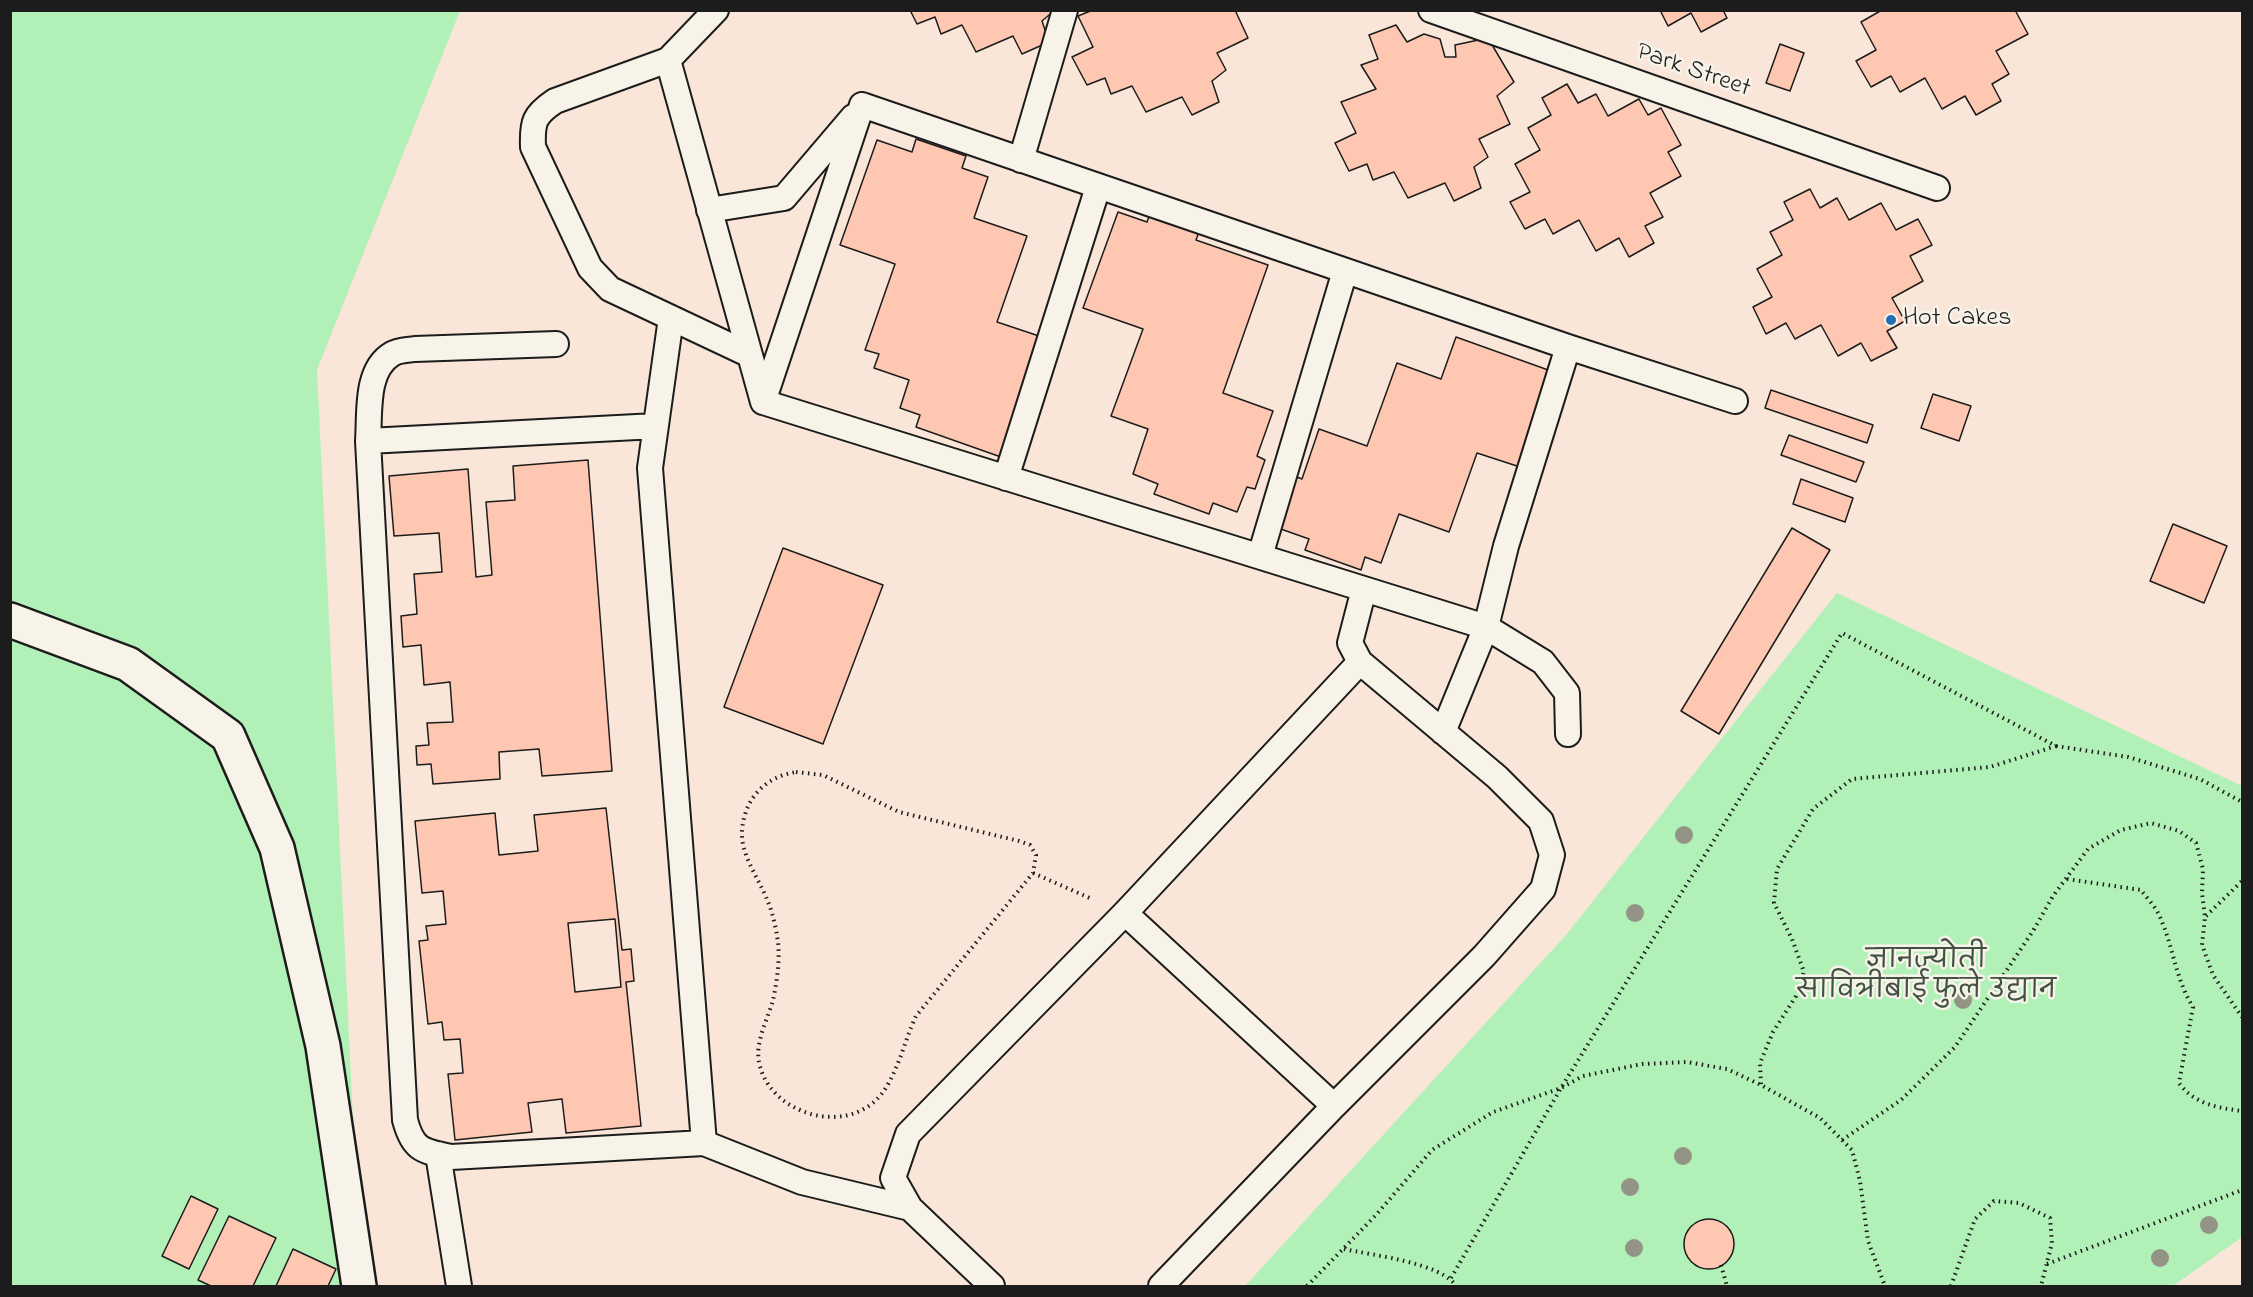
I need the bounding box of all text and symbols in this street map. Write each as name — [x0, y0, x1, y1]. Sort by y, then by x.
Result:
street label: Park Street — [1632, 38, 1754, 106]
place label: Hot Cakes — [1903, 304, 2011, 336]
marker: Hot Cakes — [1884, 313, 1898, 327]
park label: ज्ञानज्योती सावित्रीबाई फुले उद्यान — [1796, 947, 2056, 1008]

